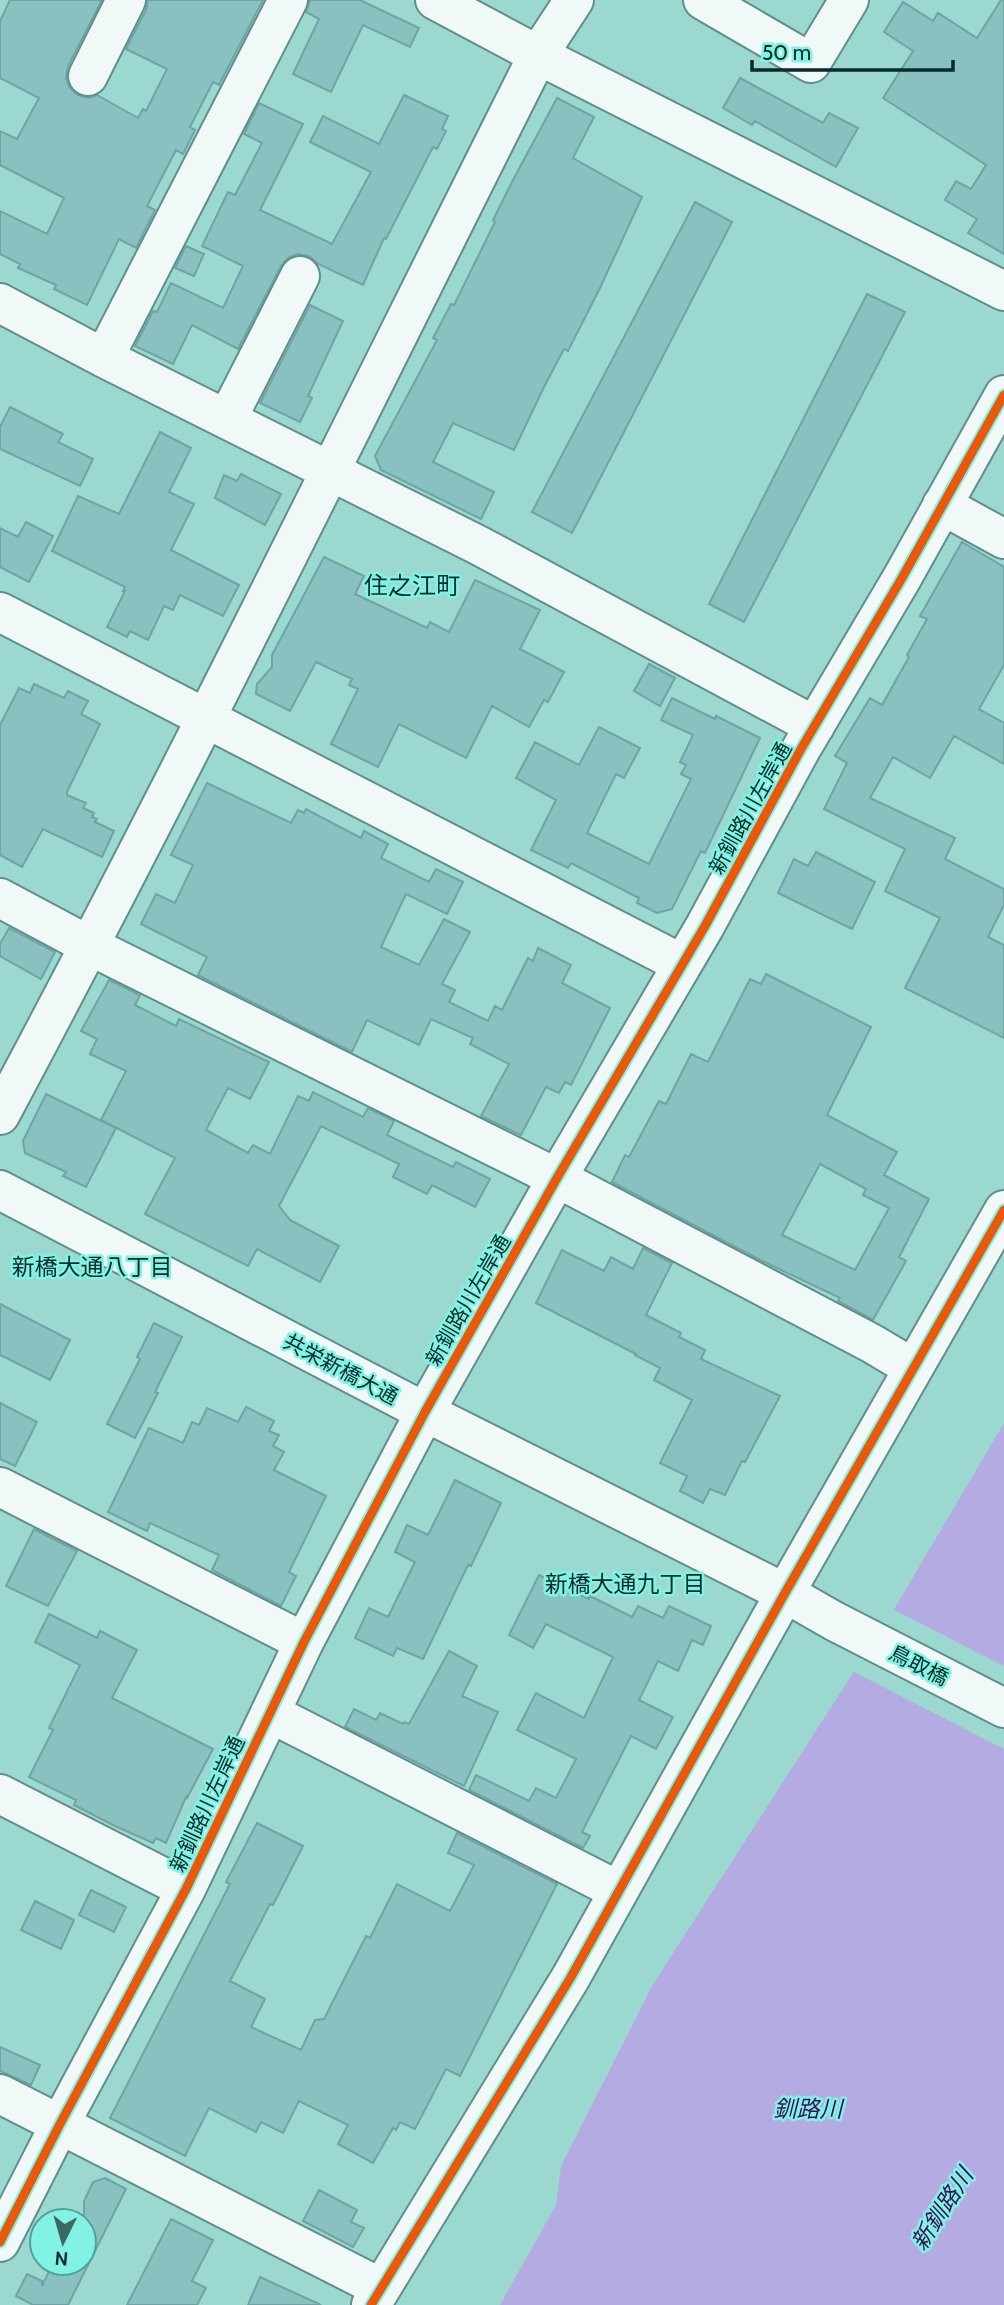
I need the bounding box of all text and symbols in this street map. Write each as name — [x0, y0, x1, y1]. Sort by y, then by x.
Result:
scale bar — [752, 28, 953, 72]
text: 50 m — [762, 40, 811, 65]
district label: 住之江町 — [364, 571, 460, 600]
street label: 新釧路川左岸通 — [703, 738, 797, 878]
street label: 新釧路川左岸通 — [420, 1230, 516, 1370]
district label: 新橋大通八丁目 — [12, 1253, 173, 1281]
street label: 共栄新橋大通 — [280, 1328, 402, 1410]
district label: 新橋大通九丁目 — [545, 1570, 706, 1598]
street label: 鳥取橋 — [885, 1640, 953, 1690]
street label: 新釧路川左岸通 — [165, 1732, 249, 1876]
water label: 釧路川 — [774, 2095, 846, 2123]
water label: 新釧路川 — [905, 2160, 980, 2255]
north arrow — [28, 2207, 98, 2277]
text: N — [54, 2246, 69, 2270]

